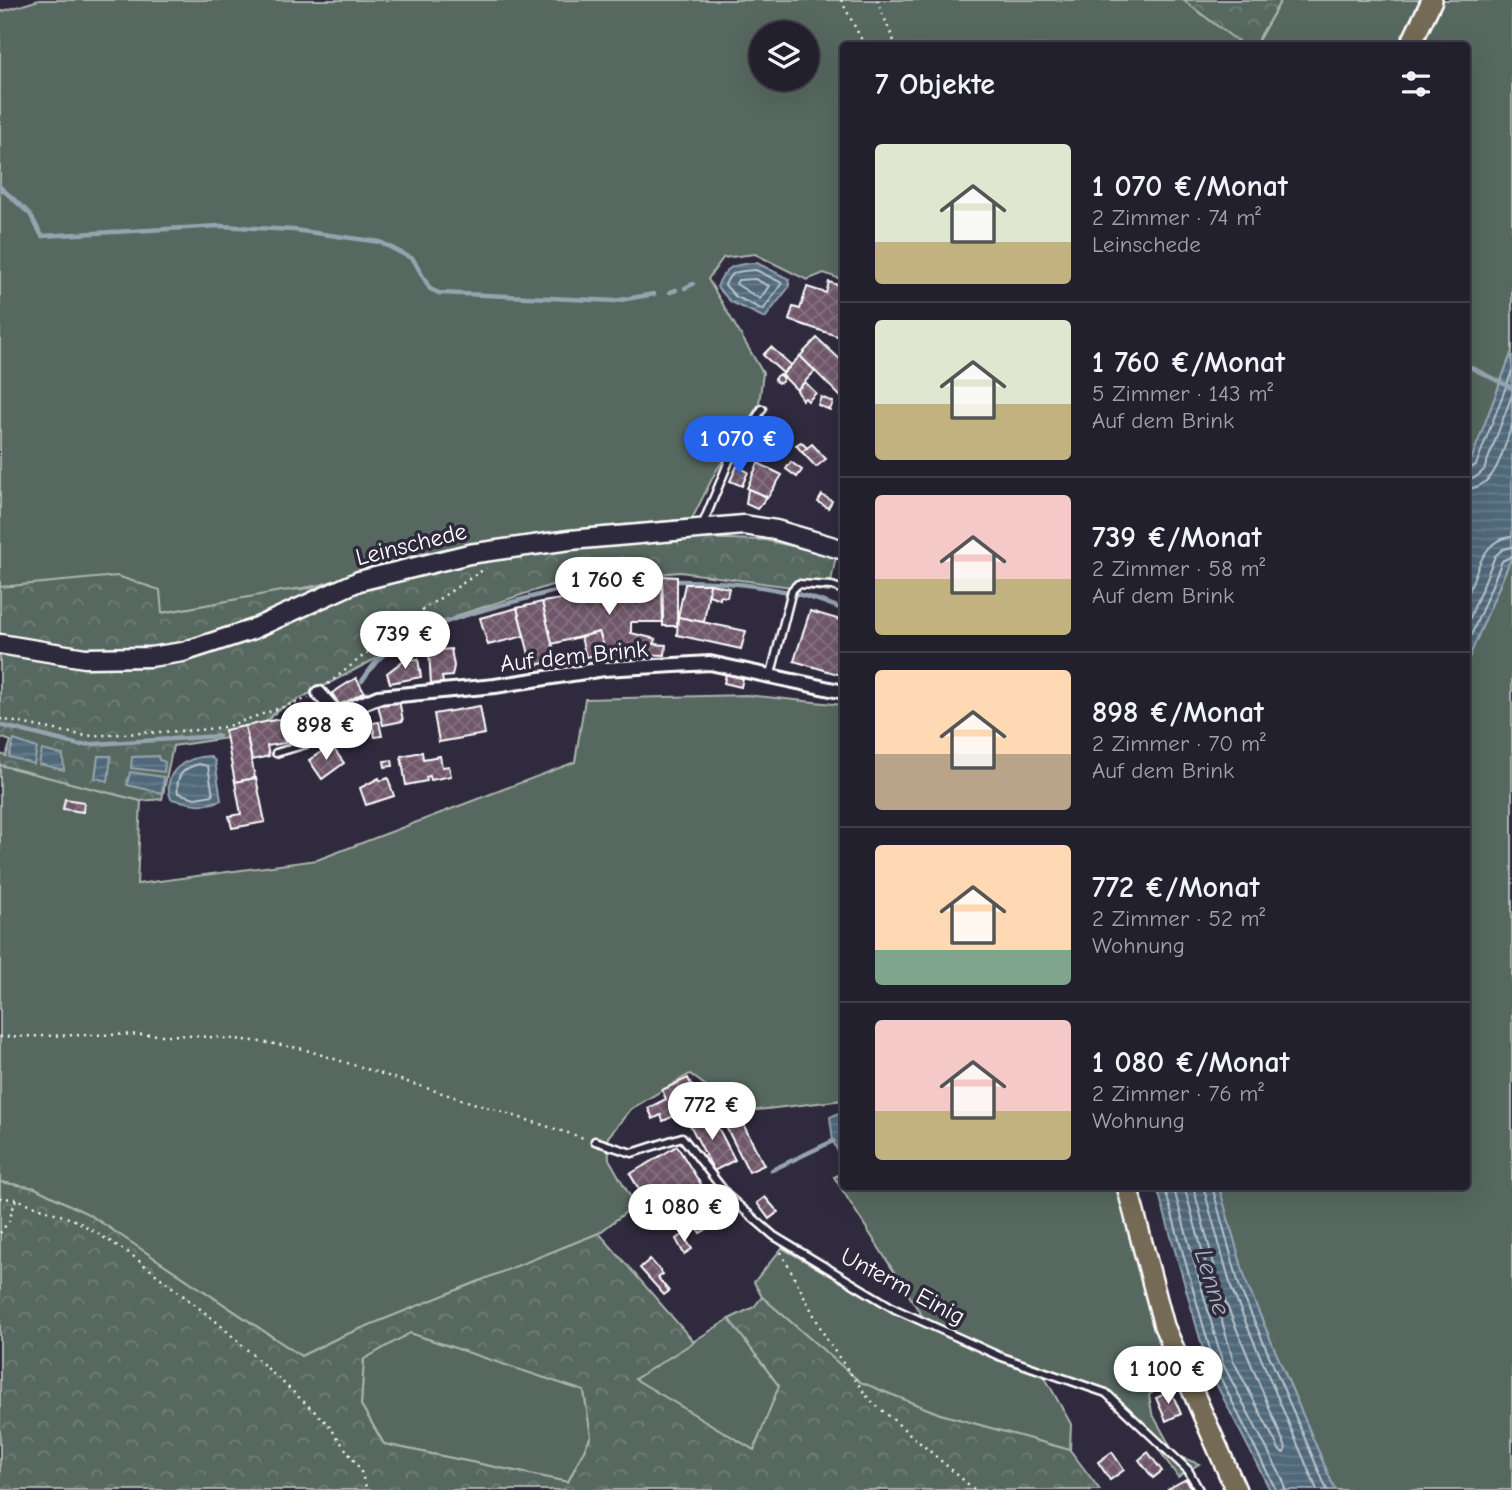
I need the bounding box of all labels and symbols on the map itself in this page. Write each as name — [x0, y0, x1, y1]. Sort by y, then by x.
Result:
pin: 1 070 € — [674, 416, 804, 476]
street label: Leinschede — [353, 517, 469, 571]
pin: 1 760 € — [544, 558, 674, 617]
pin: 739 € — [356, 612, 454, 671]
street label: Auf dem Brink — [499, 634, 650, 678]
pin: 898 € — [277, 702, 375, 762]
pin: 772 € — [663, 1082, 761, 1142]
pin: 1 080 € — [619, 1184, 749, 1244]
street label: Unterm Einig — [836, 1242, 970, 1330]
water label: Lenne — [1188, 1245, 1236, 1319]
pin: 1 100 € — [1103, 1346, 1233, 1406]

